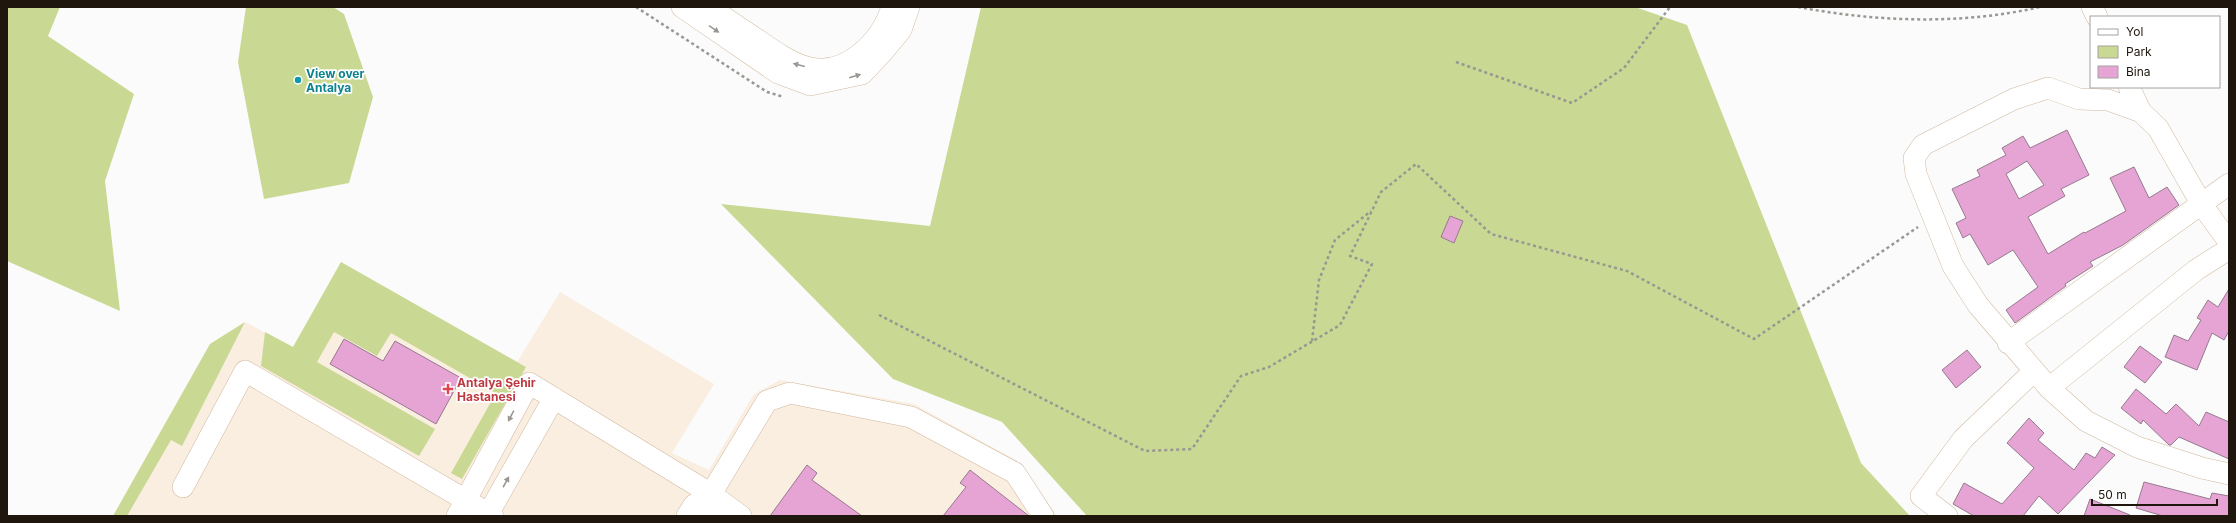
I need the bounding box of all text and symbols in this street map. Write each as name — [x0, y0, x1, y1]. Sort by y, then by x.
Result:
legend — [2090, 16, 2220, 88]
text: Yol — [2126, 24, 2143, 39]
one-way arrow — [709, 25, 719, 33]
text: Park — [2126, 44, 2152, 59]
one-way arrow — [793, 62, 805, 68]
text: Bina — [2126, 64, 2151, 79]
place label: View over Antalya — [306, 66, 365, 95]
one-way arrow — [849, 72, 861, 78]
marker: View over Antalya — [293, 75, 303, 85]
place label: Antalya Şehir Hastanesi — [457, 375, 536, 404]
marker: Antalya Şehir Hastanesi — [442, 383, 454, 395]
one-way arrow — [508, 410, 515, 422]
one-way arrow — [503, 476, 510, 488]
scale bar — [2092, 481, 2217, 507]
text: 50 m — [2098, 487, 2127, 502]

